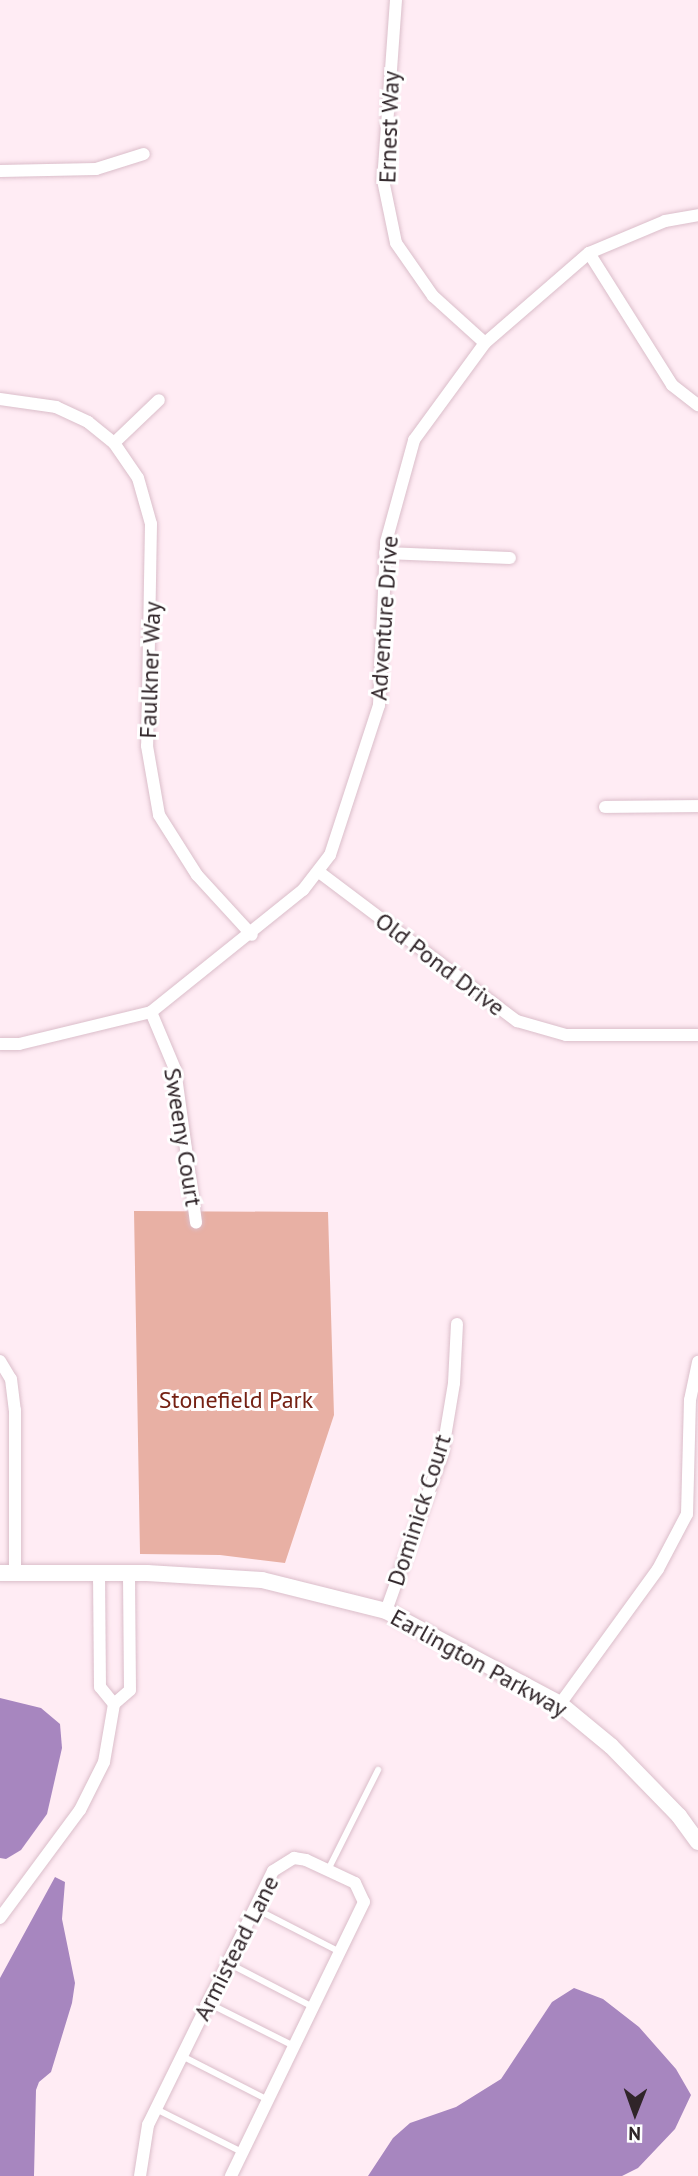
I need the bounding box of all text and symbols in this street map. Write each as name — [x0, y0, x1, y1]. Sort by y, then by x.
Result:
street label: Ernest Way — [373, 70, 405, 184]
street label: Adventure Drive — [364, 535, 404, 701]
street label: Faulkner Way — [133, 601, 167, 739]
street label: Old Pond Drive — [370, 906, 510, 1022]
street label: Sweeny Court — [158, 1065, 208, 1209]
park label: Stonefield Park — [159, 1386, 313, 1414]
street label: Dominick Court — [381, 1430, 457, 1590]
street label: Earlington Parkway — [386, 1603, 572, 1723]
street label: Armistead Lane — [187, 1871, 285, 2025]
north arrow — [600, 2078, 670, 2148]
text: N — [628, 2122, 641, 2146]

